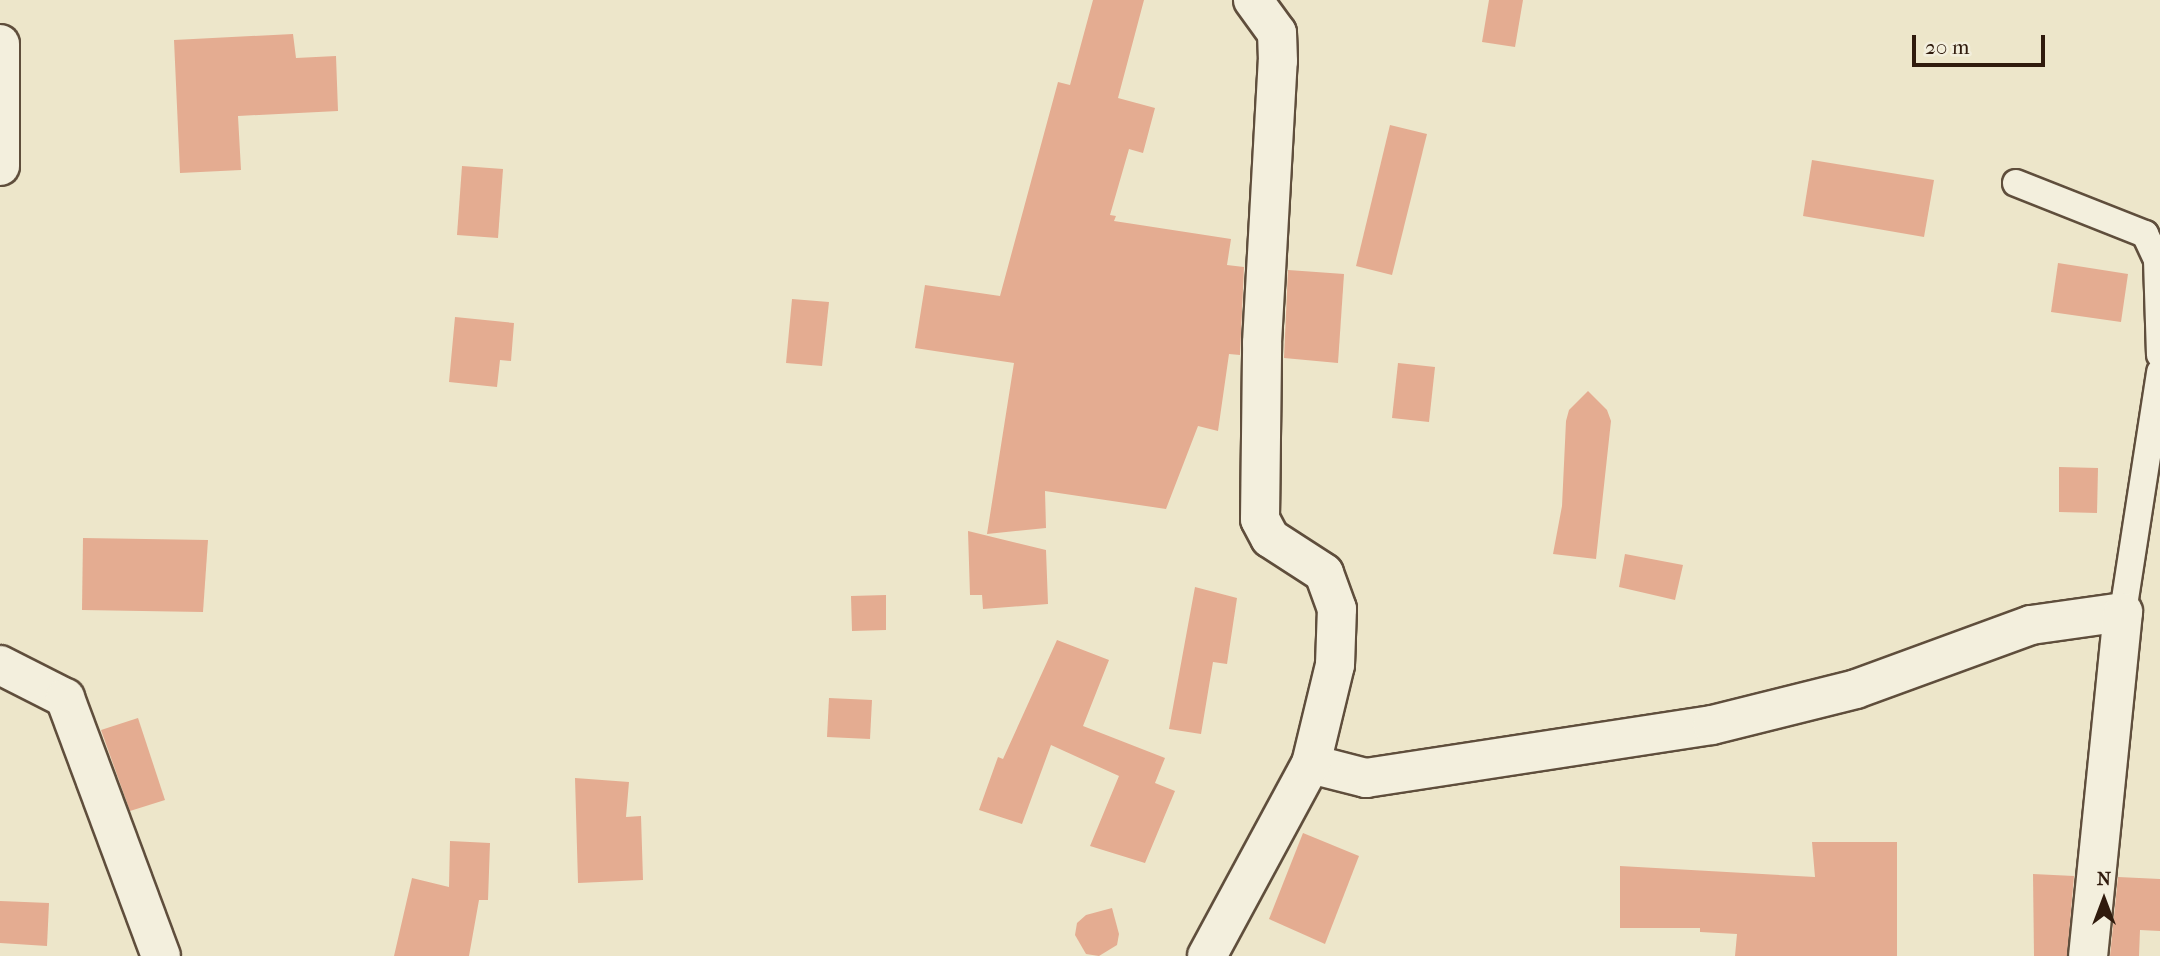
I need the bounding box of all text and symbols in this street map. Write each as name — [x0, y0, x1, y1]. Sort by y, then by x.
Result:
scale bar — [1915, 21, 2048, 65]
text: 20 m — [1925, 35, 1969, 59]
north arrow — [2069, 865, 2139, 935]
text: N — [2097, 868, 2111, 890]

